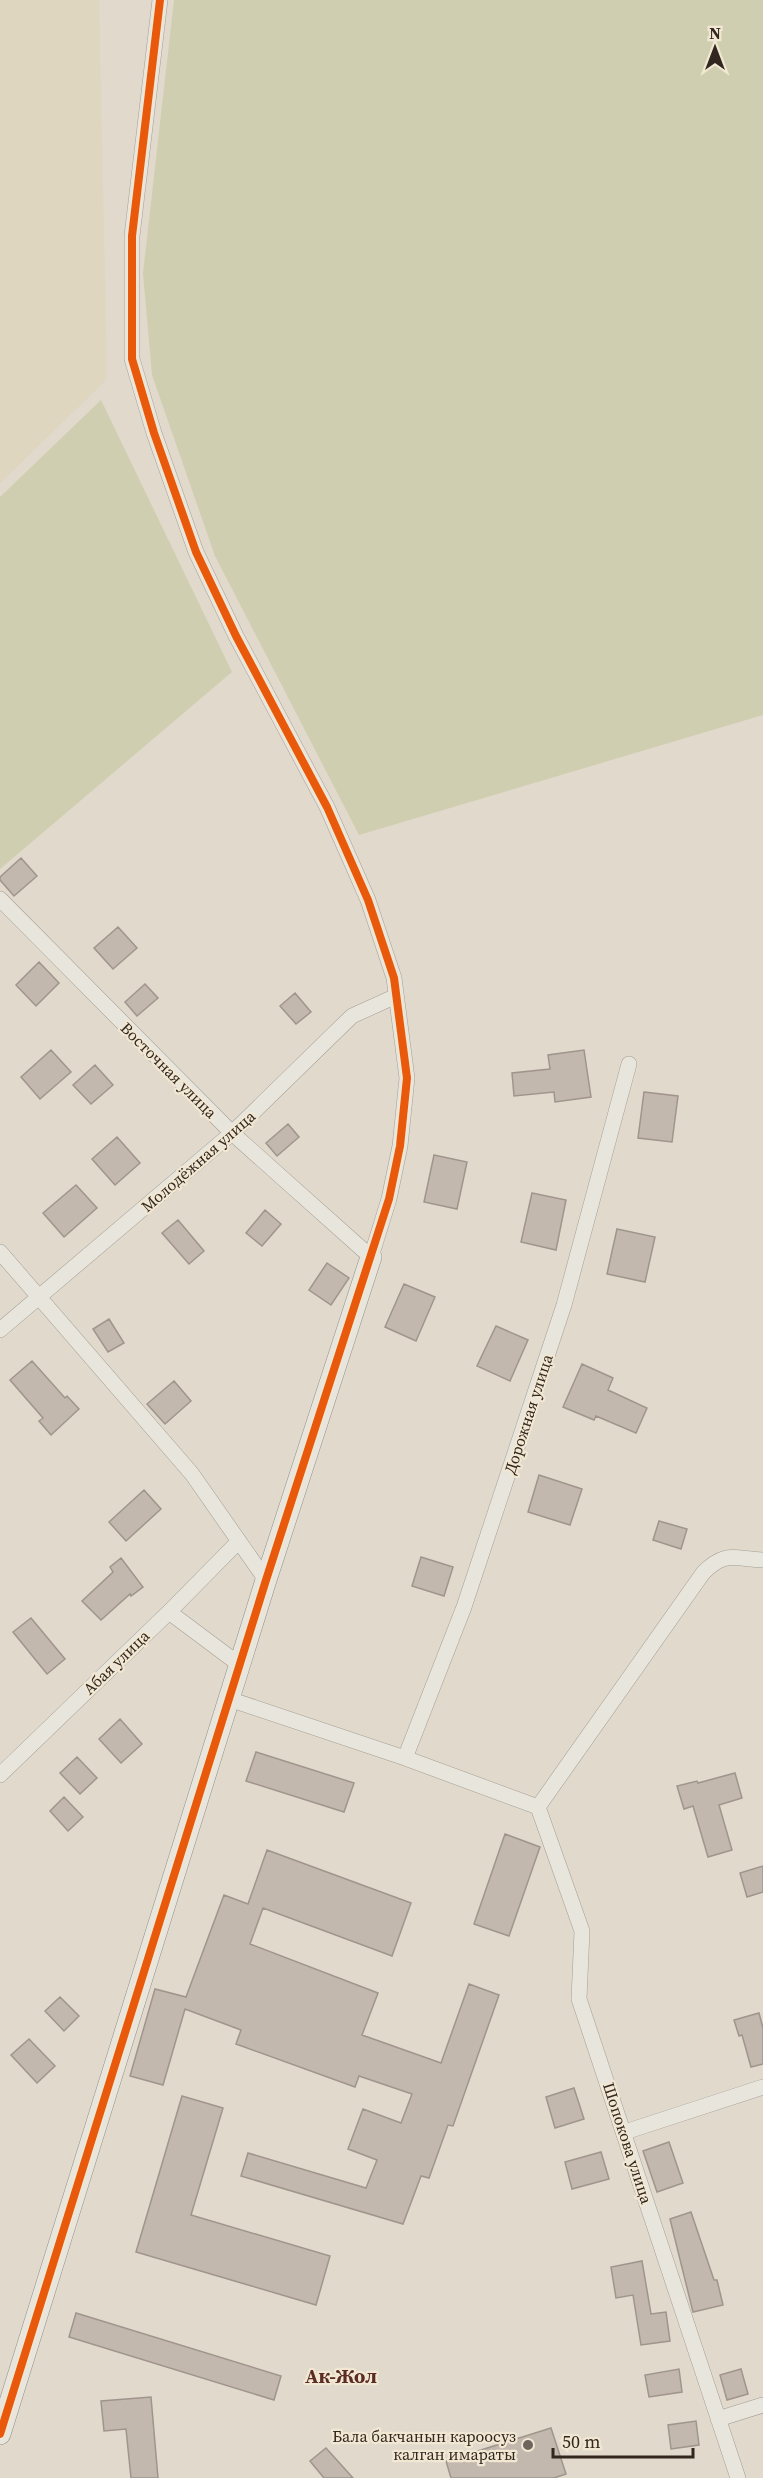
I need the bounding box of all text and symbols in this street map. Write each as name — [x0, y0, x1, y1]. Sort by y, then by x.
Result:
north arrow — [685, 18, 745, 78]
text: N — [709, 22, 721, 44]
street label: Восточная улица — [116, 1017, 223, 1124]
street label: Молодёжная улица — [136, 1105, 261, 1217]
street label: Дорожная улица — [498, 1350, 558, 1477]
street label: Абая улица — [78, 1624, 155, 1699]
street label: Шопокова улица — [598, 2080, 658, 2207]
district label: Ак-Жол — [305, 2362, 377, 2390]
scale bar — [553, 2421, 692, 2459]
place label: Бала бакчанын кароосуз калган имараты — [332, 2425, 516, 2465]
text: 50 m — [562, 2429, 600, 2454]
marker: Бала бакчанын кароосуз калган имараты — [521, 2438, 535, 2452]

